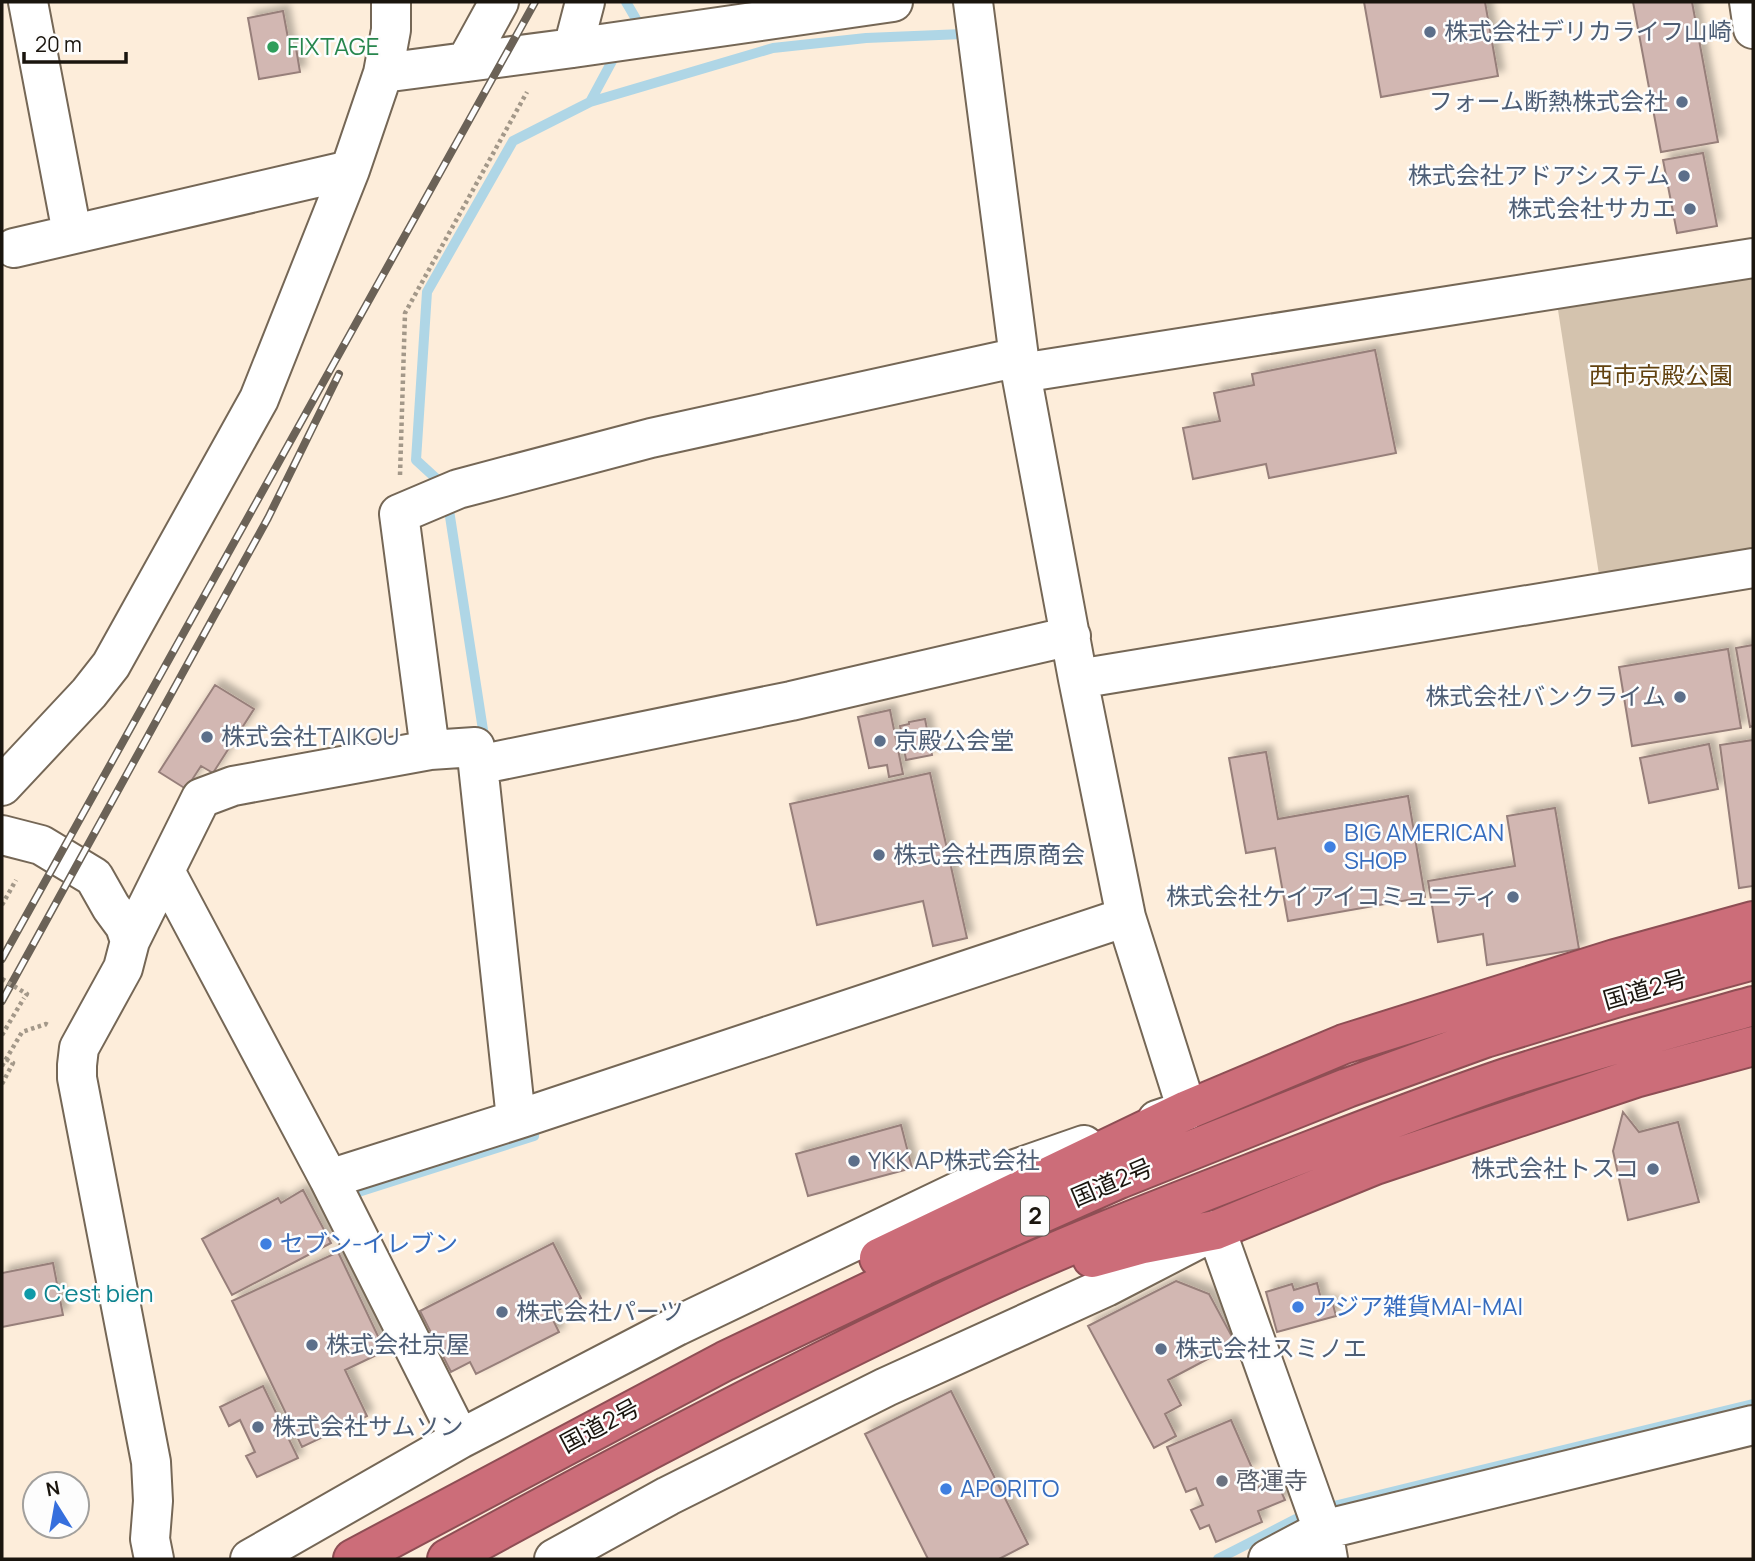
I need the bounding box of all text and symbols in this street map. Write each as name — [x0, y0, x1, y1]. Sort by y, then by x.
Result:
place label: 株式会社デリカライフ山崎 — [1444, 14, 1732, 47]
scale bar — [24, 21, 126, 65]
marker: 株式会社デリカライフ山崎 — [1422, 24, 1438, 40]
place label: FIXTAGE — [287, 29, 379, 62]
text: 20 m — [35, 30, 82, 58]
marker: FIXTAGE — [265, 39, 281, 55]
place label: フォーム断熱株式会社 — [1429, 84, 1668, 117]
marker: フォーム断熱株式会社 — [1674, 94, 1690, 110]
place label: 株式会社アドアシステム — [1408, 158, 1670, 191]
marker: 株式会社アドアシステム — [1676, 168, 1692, 184]
place label: 株式会社サカエ — [1508, 191, 1676, 224]
marker: 株式会社サカエ — [1682, 201, 1698, 217]
park label: 西市京殿公園 — [1589, 358, 1733, 391]
place label: 株式会社バンクライム — [1425, 679, 1666, 712]
marker: 株式会社バンクライム — [1672, 689, 1688, 705]
place label: 株式会社TAIKOU — [221, 719, 399, 752]
place label: 京殿公会堂 — [894, 723, 1014, 756]
marker: 株式会社TAIKOU — [199, 729, 215, 745]
marker: 京殿公会堂 — [872, 733, 888, 749]
place label: BIG AMERICAN SHOP — [1344, 815, 1504, 876]
place label: 株式会社西原商会 — [893, 837, 1085, 870]
marker: BIG AMERICAN SHOP — [1322, 839, 1338, 855]
marker: 株式会社西原商会 — [871, 847, 887, 863]
place label: 株式会社ケイアイコミュニティ — [1166, 879, 1499, 912]
marker: 株式会社ケイアイコミュニティ — [1505, 889, 1521, 905]
street label: 国道2号 — [1599, 961, 1690, 1016]
place label: YKK AP株式会社 — [868, 1143, 1040, 1176]
street label: 国道2号 — [1066, 1150, 1157, 1214]
place label: 株式会社トスコ — [1471, 1151, 1639, 1184]
marker: YKK AP株式会社 — [846, 1153, 862, 1169]
marker: 株式会社トスコ — [1645, 1161, 1661, 1177]
road number: 2 — [1021, 1196, 1049, 1236]
place label: セブン-イレブン — [280, 1226, 458, 1259]
marker: セブン-イレブン — [258, 1236, 274, 1252]
place label: C'est bien — [44, 1276, 153, 1309]
marker: C'est bien — [22, 1286, 38, 1302]
place label: アジア雑貨MAI-MAI — [1312, 1289, 1523, 1322]
place label: 株式会社パーツ — [516, 1294, 684, 1327]
marker: アジア雑貨MAI-MAI — [1290, 1299, 1306, 1315]
marker: 株式会社パーツ — [494, 1304, 510, 1320]
place label: 株式会社京屋 — [326, 1327, 470, 1360]
place label: 株式会社スミノエ — [1175, 1331, 1367, 1364]
marker: 株式会社京屋 — [304, 1337, 320, 1353]
marker: 株式会社スミノエ — [1153, 1341, 1169, 1357]
street label: 国道2号 — [554, 1390, 645, 1459]
place label: 株式会社サムソン — [272, 1409, 464, 1442]
marker: 株式会社サムソン — [250, 1419, 266, 1435]
place label: 啓運寺 — [1236, 1463, 1308, 1496]
north arrow — [21, 1470, 91, 1540]
place label: APORITO — [960, 1471, 1059, 1504]
marker: 啓運寺 — [1214, 1473, 1230, 1489]
text: N — [44, 1474, 62, 1502]
marker: APORITO — [938, 1481, 954, 1497]

